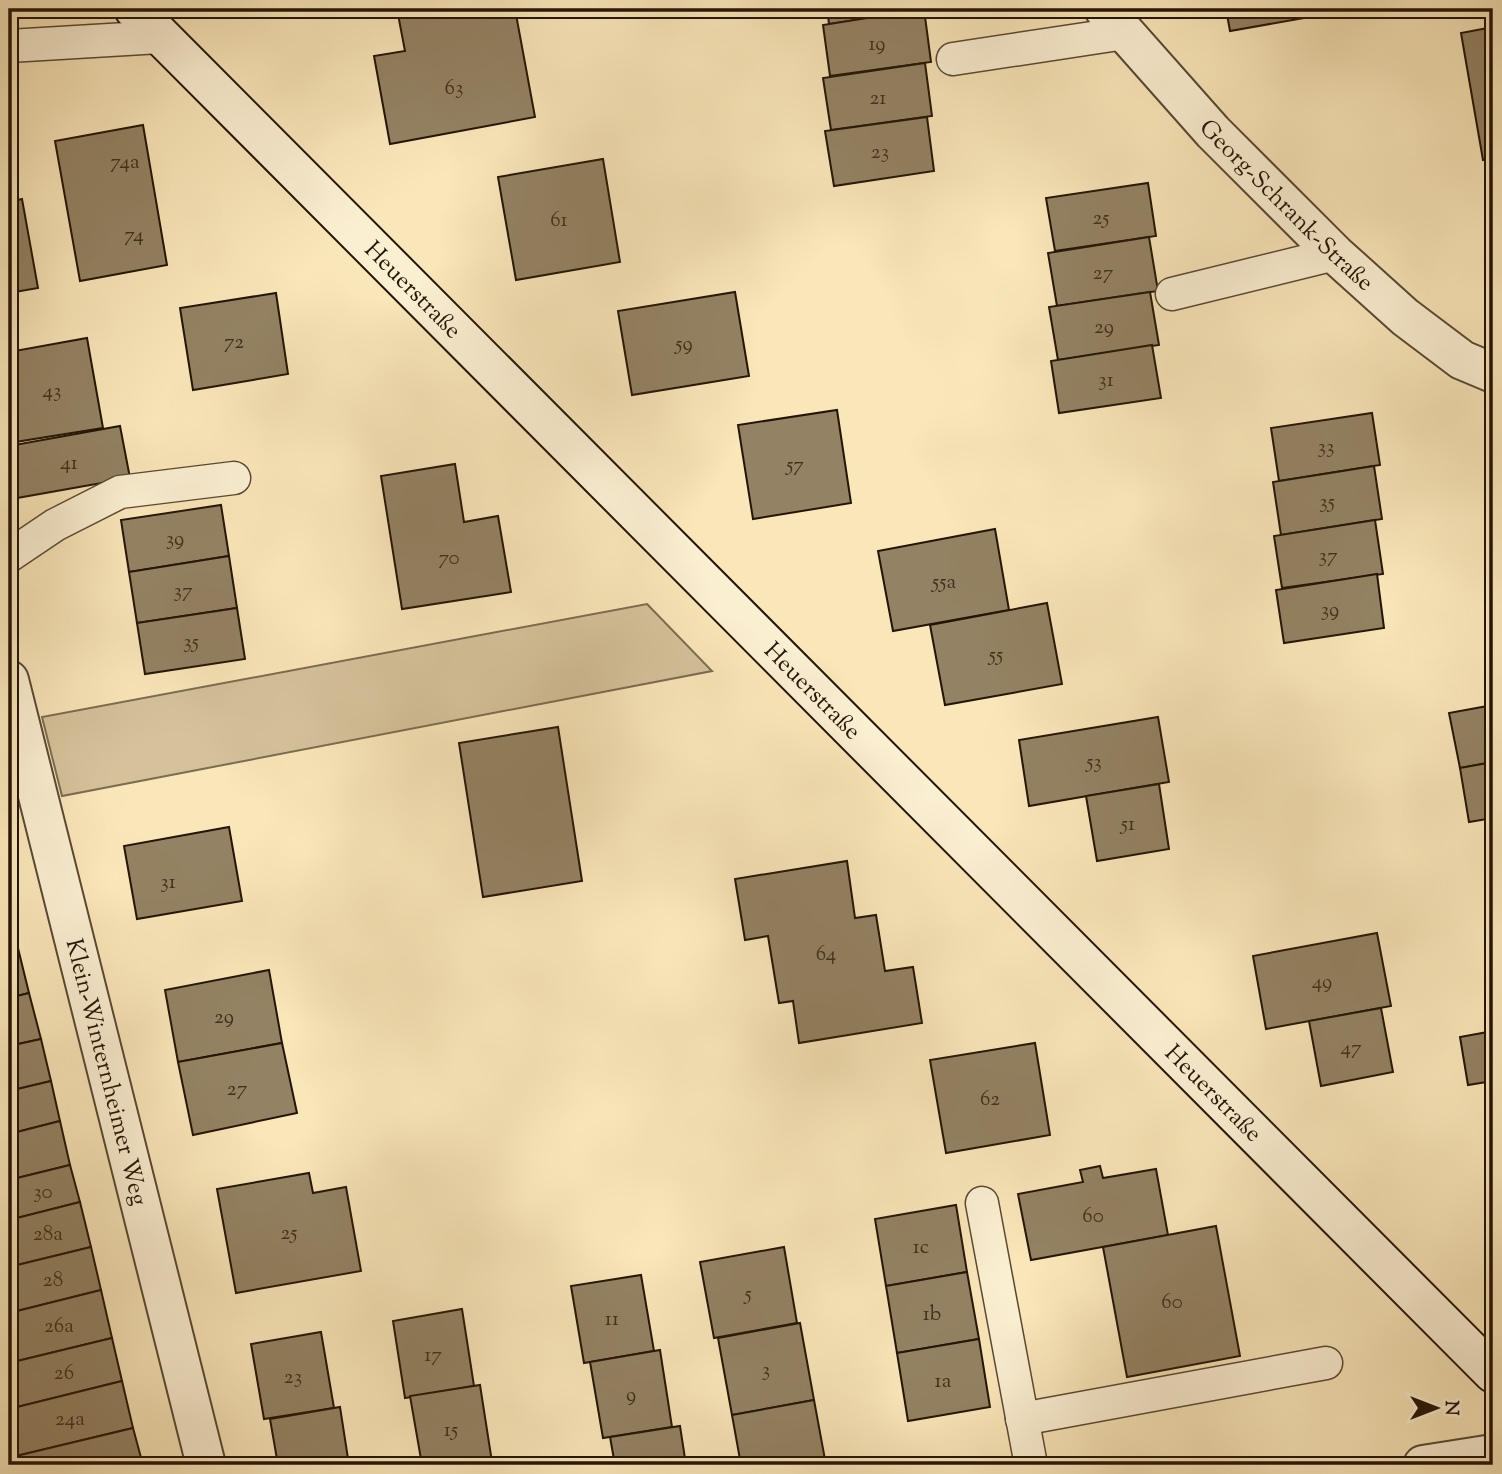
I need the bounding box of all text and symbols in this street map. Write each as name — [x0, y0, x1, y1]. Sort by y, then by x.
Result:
house number: 19 — [868, 30, 886, 60]
house number: 63 — [445, 74, 463, 104]
house number: 21 — [870, 84, 886, 114]
street label: Georg-Schrank-Straße — [1190, 112, 1380, 300]
house number: 23 — [871, 138, 889, 168]
house number: 74a — [110, 148, 140, 178]
house number: 25 — [1092, 204, 1110, 234]
house number: 61 — [550, 206, 568, 236]
house number: 74 — [124, 221, 144, 251]
street label: Heuerstraße — [356, 234, 469, 347]
house number: 27 — [1093, 259, 1114, 289]
house number: 29 — [1094, 313, 1114, 343]
house number: 72 — [224, 328, 244, 358]
house number: 59 — [674, 330, 693, 360]
house number: 31 — [1098, 366, 1114, 396]
house number: 43 — [42, 377, 62, 407]
house number: 33 — [1318, 433, 1334, 463]
house number: 41 — [60, 449, 78, 479]
house number: 57 — [785, 451, 804, 481]
house number: 35 — [1319, 488, 1335, 518]
house number: 39 — [166, 525, 184, 555]
house number: 37 — [1318, 542, 1338, 572]
house number: 70 — [438, 544, 460, 574]
house number: 55a — [931, 568, 956, 598]
house number: 37 — [173, 577, 193, 607]
house number: 39 — [1321, 596, 1339, 626]
house number: 35 — [183, 628, 199, 658]
street label: Heuerstraße — [755, 635, 868, 748]
house number: 55 — [988, 641, 1003, 671]
house number: 53 — [1085, 748, 1102, 778]
house number: 51 — [1120, 810, 1135, 840]
house number: 31 — [160, 868, 176, 898]
street label: Klein-Winternheimer Weg — [56, 935, 155, 1210]
house number: 64 — [816, 940, 836, 970]
house number: 49 — [1312, 968, 1332, 998]
house number: 29 — [214, 1003, 234, 1033]
house number: 47 — [1340, 1034, 1362, 1064]
street label: Heuerstraße — [1156, 1038, 1269, 1151]
house number: 27 — [227, 1075, 248, 1105]
house number: 62 — [980, 1085, 1000, 1115]
house number: 30 — [33, 1178, 53, 1208]
house number: 60 — [1082, 1202, 1104, 1232]
house number: 25 — [280, 1219, 298, 1249]
house number: 28a — [33, 1220, 63, 1250]
house number: 1c — [913, 1233, 929, 1263]
house number: 28 — [43, 1266, 63, 1296]
house number: 5 — [743, 1280, 752, 1310]
house number: 60 — [1161, 1288, 1183, 1318]
house number: 1b — [923, 1300, 941, 1330]
house number: 11 — [605, 1305, 619, 1335]
house number: 26a — [44, 1312, 74, 1342]
house number: 17 — [424, 1341, 442, 1371]
house number: 3 — [762, 1356, 770, 1386]
house number: 26 — [54, 1359, 74, 1389]
house number: 23 — [284, 1363, 302, 1393]
house number: 1a — [935, 1367, 952, 1397]
north arrow — [1400, 1372, 1470, 1442]
house number: 9 — [626, 1381, 636, 1411]
text: N — [1437, 1400, 1464, 1416]
house number: 24a — [55, 1405, 85, 1435]
house number: 15 — [444, 1416, 458, 1446]

